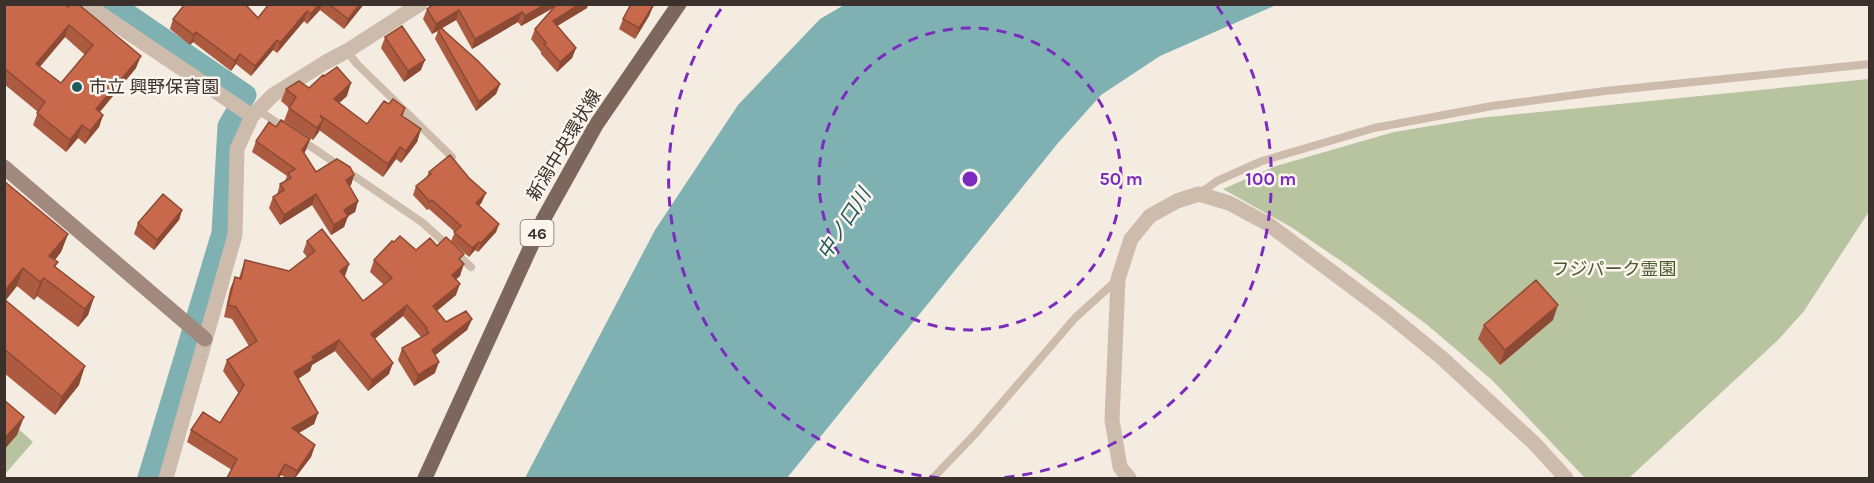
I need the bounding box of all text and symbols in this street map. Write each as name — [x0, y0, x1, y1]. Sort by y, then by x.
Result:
place label: 市立 興野保育園 — [89, 76, 219, 98]
marker: 市立 興野保育園 — [70, 80, 84, 94]
street label: 新潟中央環状線 — [522, 85, 606, 205]
text: 50 m — [1099, 168, 1143, 190]
text: 100 m — [1246, 168, 1296, 190]
centre of rings — [960, 169, 980, 189]
water label: 中ノ口川 — [813, 183, 877, 264]
road number: 46 — [520, 220, 554, 246]
park label: フジパーク霊園 — [1552, 258, 1676, 280]

